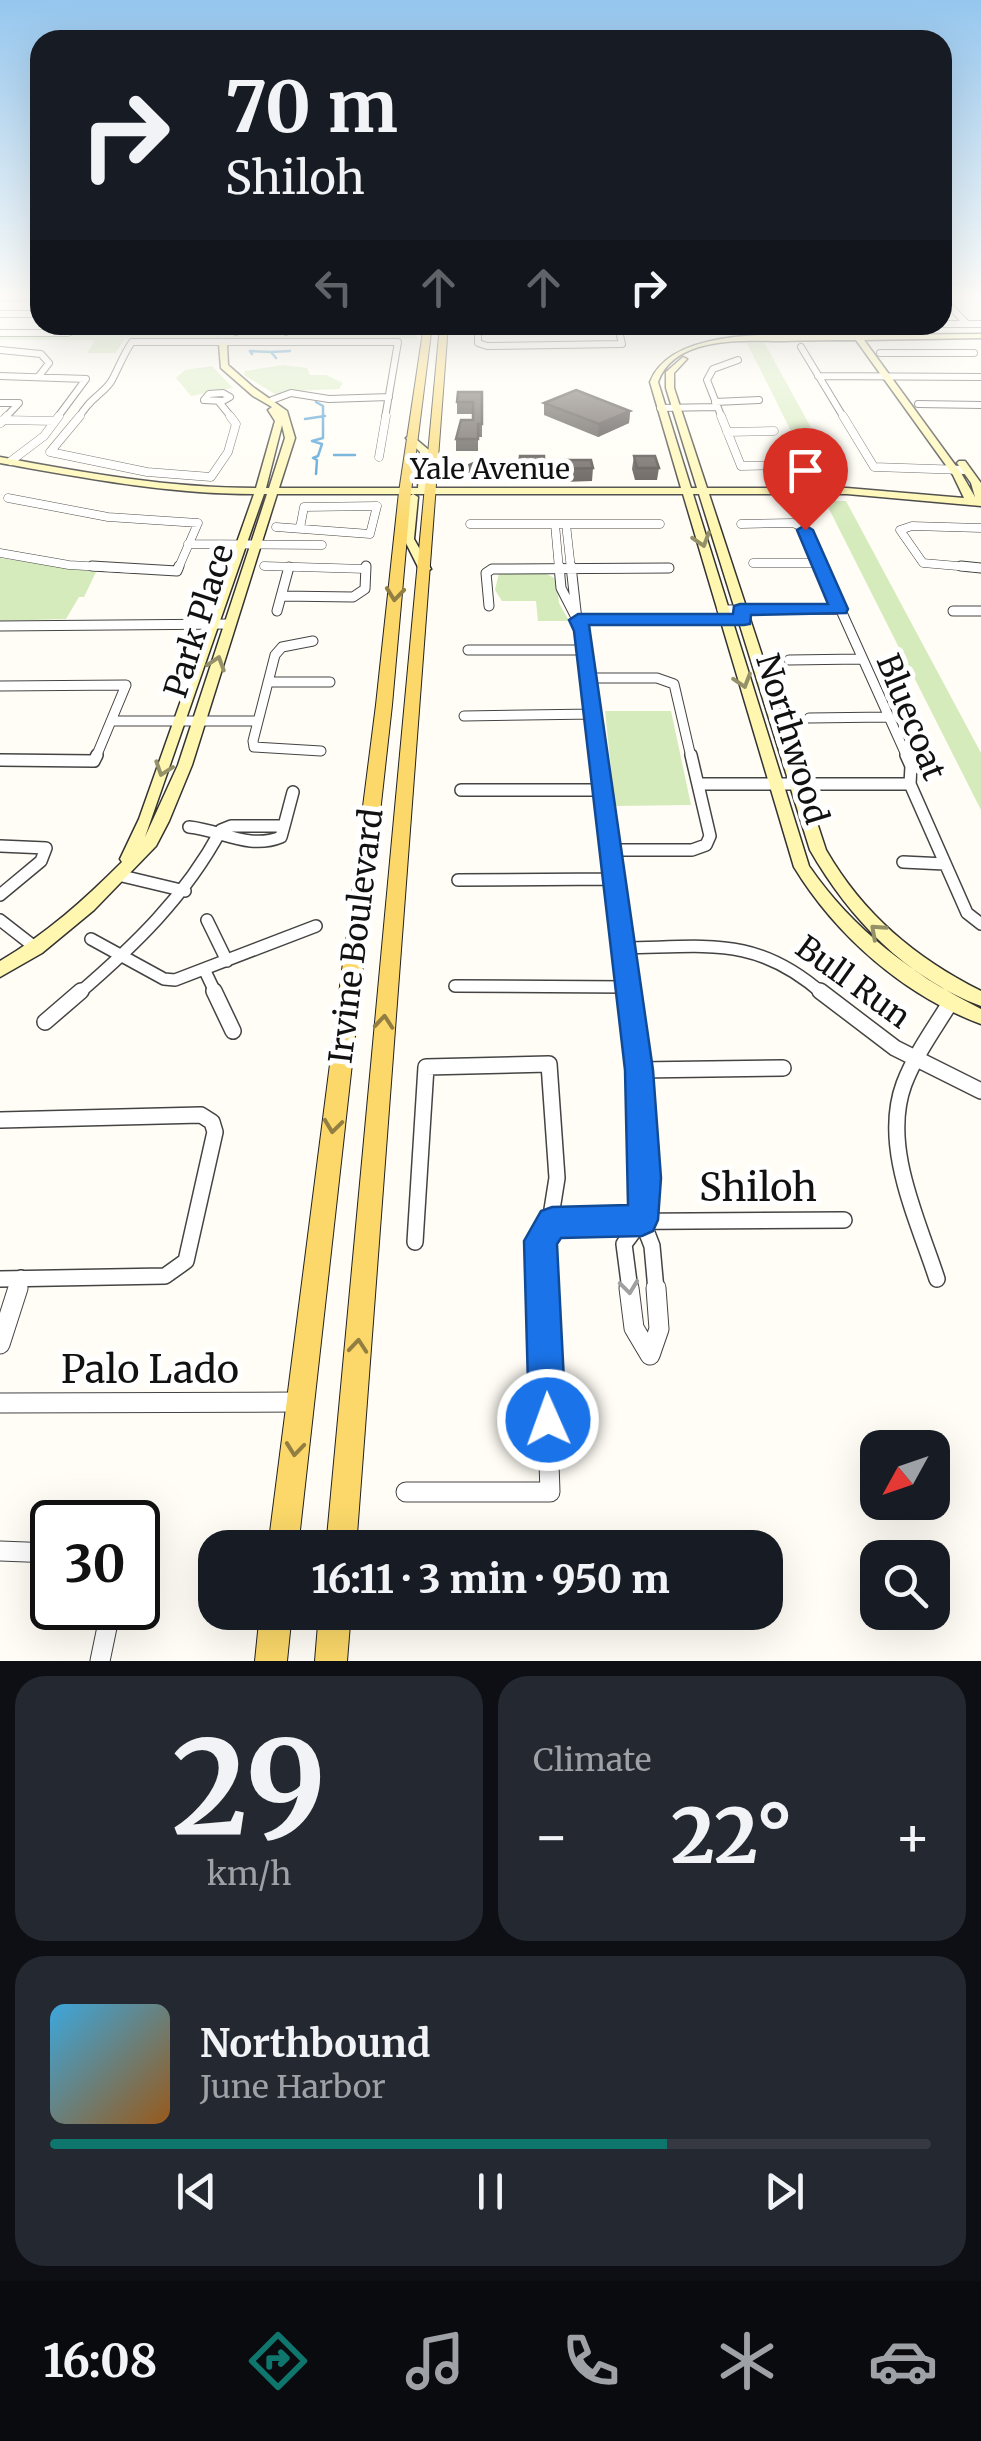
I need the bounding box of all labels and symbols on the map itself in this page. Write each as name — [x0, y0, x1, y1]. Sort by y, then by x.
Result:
pin — [763, 428, 848, 531]
street label: Yale Avenue — [409, 451, 570, 487]
one-way arrow — [690, 531, 711, 548]
street label: Park Place — [155, 539, 243, 703]
one-way arrow — [385, 587, 406, 603]
street label: Bluecoat — [868, 648, 955, 786]
street label: Northwood — [747, 649, 837, 829]
one-way arrow — [206, 656, 226, 673]
one-way arrow — [732, 672, 752, 689]
one-way arrow — [154, 760, 175, 777]
street label: Irvine Boulevard — [321, 806, 391, 1066]
one-way arrow — [871, 925, 889, 943]
street label: Bull Run — [788, 927, 918, 1037]
one-way arrow — [373, 1013, 394, 1029]
one-way arrow — [323, 1117, 344, 1134]
street label: Shiloh — [699, 1164, 817, 1211]
one-way arrow — [618, 1279, 639, 1295]
one-way arrow — [347, 1337, 369, 1353]
street label: Palo Lado — [61, 1346, 239, 1393]
position arrow — [496, 1368, 600, 1472]
north arrow — [860, 1430, 950, 1520]
one-way arrow — [285, 1441, 306, 1457]
speed limit sign: 30 — [30, 1500, 160, 1630]

